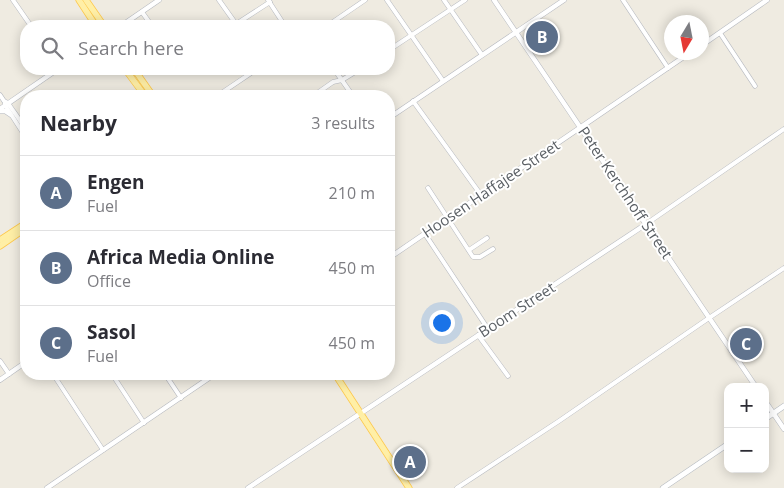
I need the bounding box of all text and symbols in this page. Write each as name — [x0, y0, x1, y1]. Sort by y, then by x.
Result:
north arrow — [664, 15, 709, 60]
pin: B — [526, 18, 558, 56]
search box — [20, 20, 395, 75]
icon: search — [38, 34, 66, 62]
text: Search here — [78, 35, 184, 61]
text: Nearby — [40, 109, 117, 137]
text: 3 results — [311, 112, 375, 134]
street label: Peter Kerchhoff Street — [574, 122, 678, 262]
street label: Hoosen Haffajee Street — [418, 135, 563, 242]
text: Engen — [87, 169, 145, 195]
text: A — [50, 182, 62, 204]
text: 210 m — [329, 182, 375, 204]
text: Fuel — [87, 195, 118, 217]
text: Africa Media Online — [87, 244, 274, 270]
text: B — [51, 257, 61, 279]
text: 450 m — [329, 257, 375, 279]
text: Office — [87, 270, 131, 292]
street label: Boom Street — [474, 277, 559, 341]
your location — [429, 310, 455, 336]
text: Sasol — [87, 319, 136, 345]
pin: C — [730, 325, 762, 363]
text: C — [51, 332, 61, 354]
text: 450 m — [329, 332, 375, 354]
text: Fuel — [87, 345, 118, 367]
map controls — [724, 383, 769, 473]
button: + — [724, 383, 769, 428]
button: − — [724, 428, 769, 473]
pin: A — [394, 443, 426, 481]

